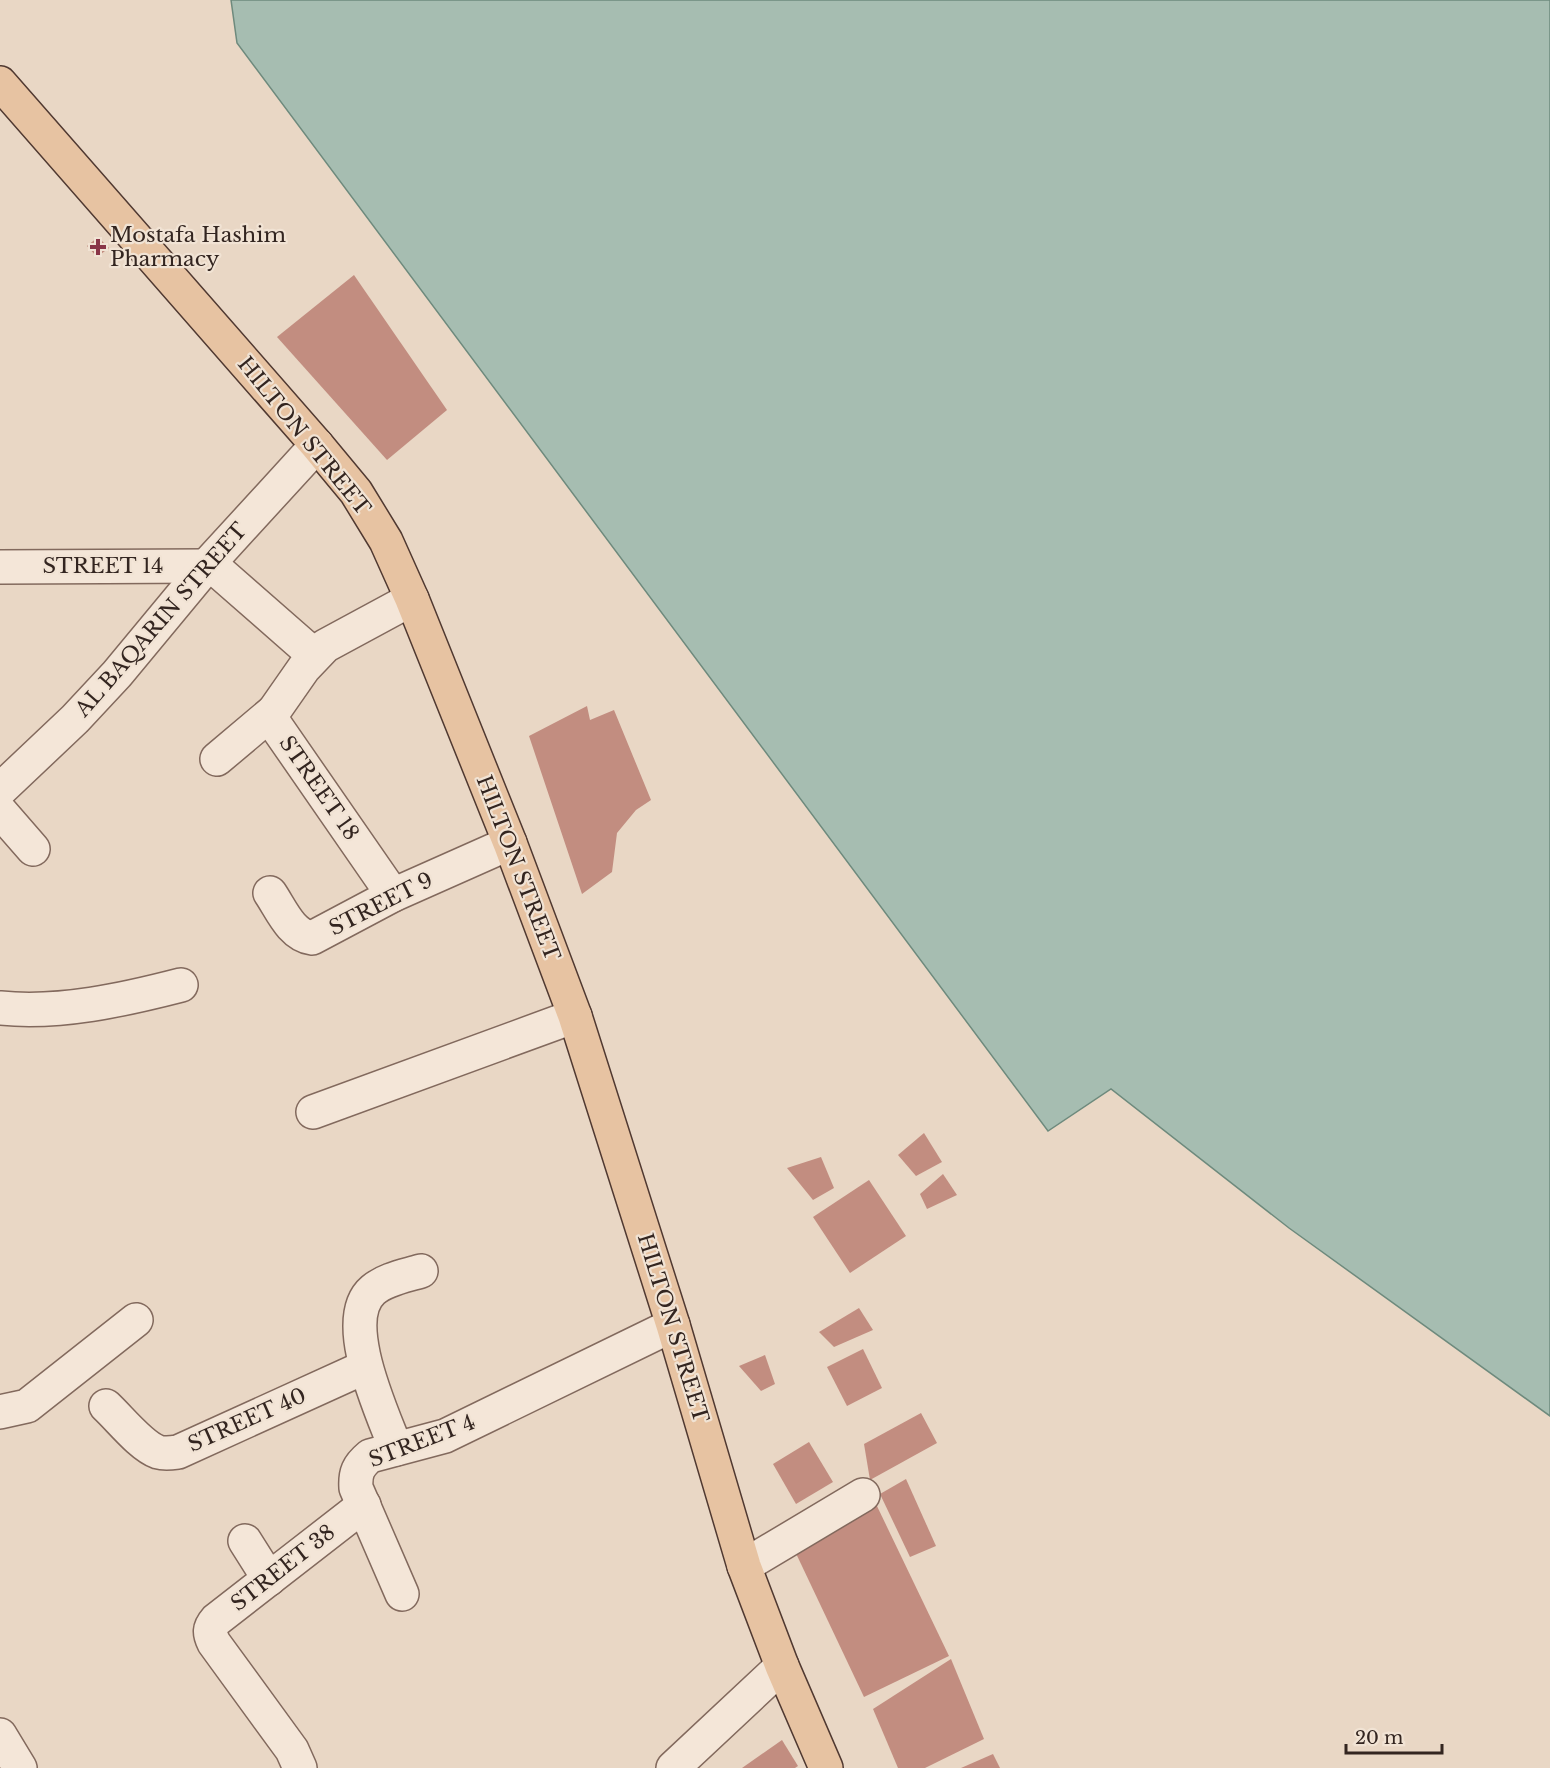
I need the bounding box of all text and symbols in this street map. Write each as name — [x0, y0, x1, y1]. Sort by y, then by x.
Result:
place label: Mostafa Hashim Pharmacy — [110, 222, 286, 272]
marker: Mostafa Hashim Pharmacy — [91, 240, 105, 254]
street label: HILTON STREET — [232, 351, 376, 521]
street label: AL BAQARIN STREET — [69, 518, 252, 723]
street label: STREET 14 — [42, 553, 164, 579]
street label: STREET 18 — [273, 731, 365, 845]
street label: HILTON STREET — [471, 772, 565, 965]
street label: STREET 9 — [325, 867, 437, 941]
street label: HILTON STREET — [632, 1230, 714, 1426]
street label: STREET 40 — [184, 1382, 310, 1458]
street label: STREET 4 — [365, 1409, 479, 1473]
street label: STREET 38 — [226, 1519, 340, 1617]
scale bar — [1346, 1717, 1442, 1755]
text: 20 m — [1355, 1727, 1403, 1749]

